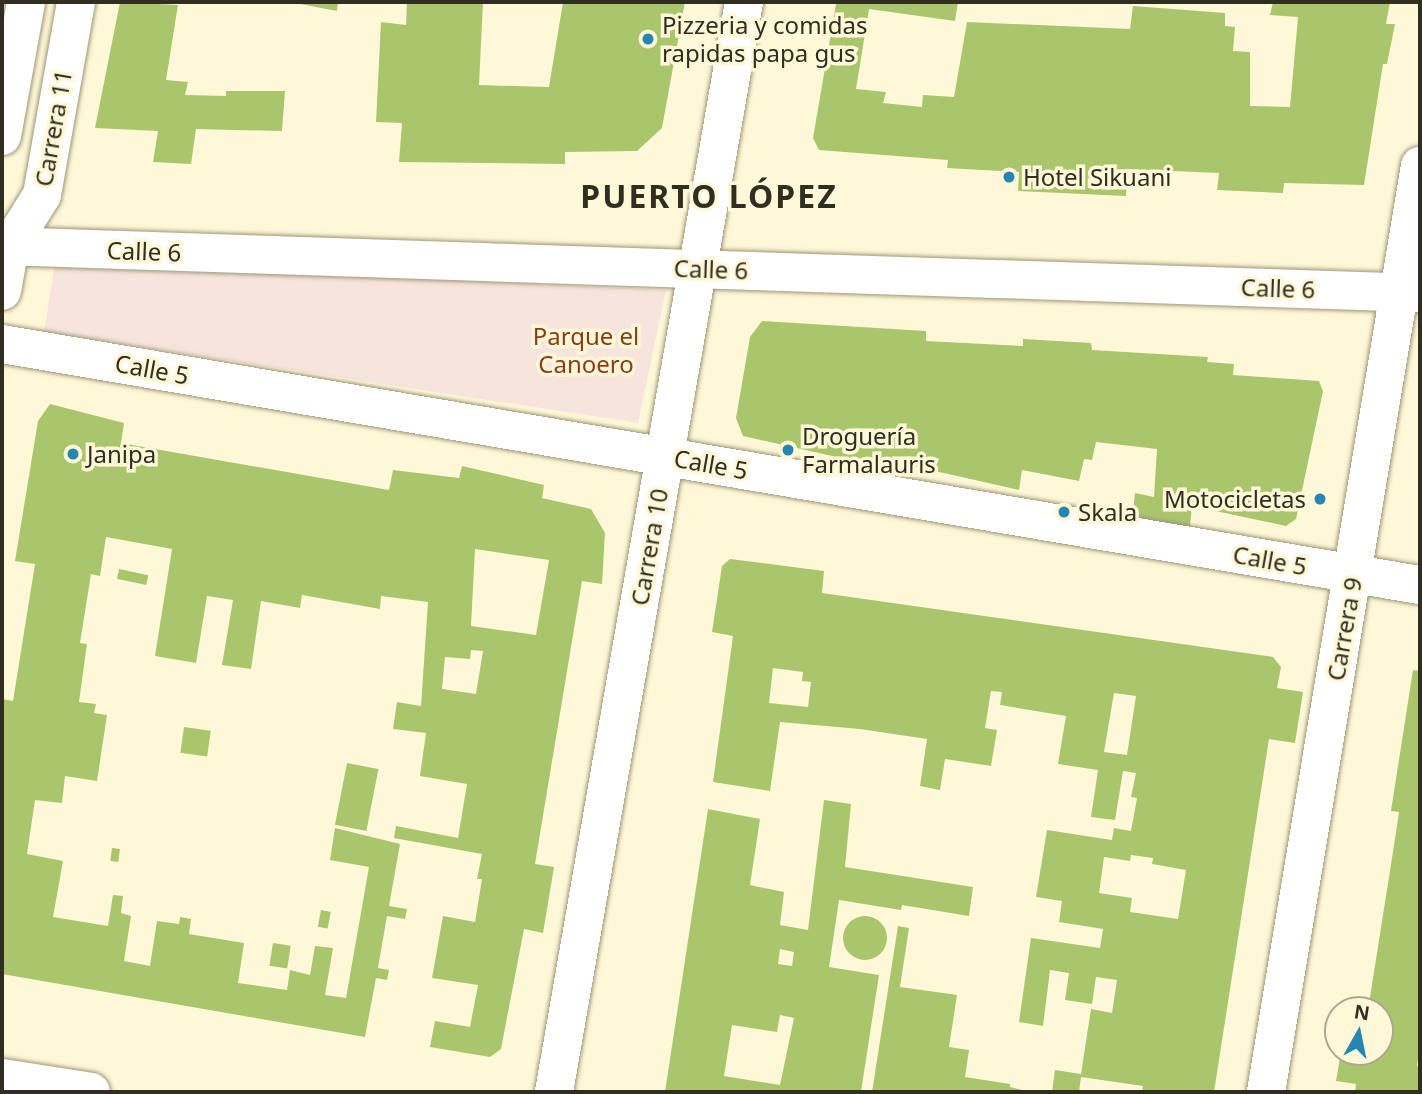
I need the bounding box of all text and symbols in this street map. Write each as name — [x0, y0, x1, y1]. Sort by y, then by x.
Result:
place label: Pizzeria y comidas rapidas papa gus — [662, 11, 867, 67]
marker: Pizzeria y comidas rapidas papa gus — [640, 31, 656, 47]
street label: Carrera 11 — [29, 67, 77, 189]
place label: Hotel Sikuani — [1023, 163, 1171, 191]
marker: Hotel Sikuani — [1001, 169, 1017, 185]
district label: PUERTO LÓPEZ — [582, 177, 836, 215]
street label: Calle 6 — [106, 235, 182, 267]
street label: Calle 6 — [673, 253, 749, 285]
street label: Calle 6 — [1240, 272, 1316, 304]
park label: Parque el Canoero — [533, 322, 639, 378]
street label: Calle 5 — [113, 348, 191, 390]
place label: Droguería Farmalauris — [802, 422, 936, 478]
place label: Janipa — [87, 440, 156, 468]
marker: Droguería Farmalauris — [780, 442, 796, 458]
street label: Calle 5 — [672, 443, 750, 485]
marker: Janipa — [65, 446, 81, 462]
place label: Motocicletas — [1164, 485, 1306, 513]
street label: Carrera 10 — [625, 486, 673, 608]
marker: Motocicletas — [1312, 491, 1328, 507]
place label: Skala — [1078, 498, 1137, 526]
marker: Skala — [1056, 504, 1072, 520]
street label: Calle 5 — [1231, 539, 1309, 581]
street label: Carrera 9 — [1321, 575, 1367, 683]
north arrow — [1324, 996, 1394, 1066]
text: N — [1352, 998, 1372, 1026]

